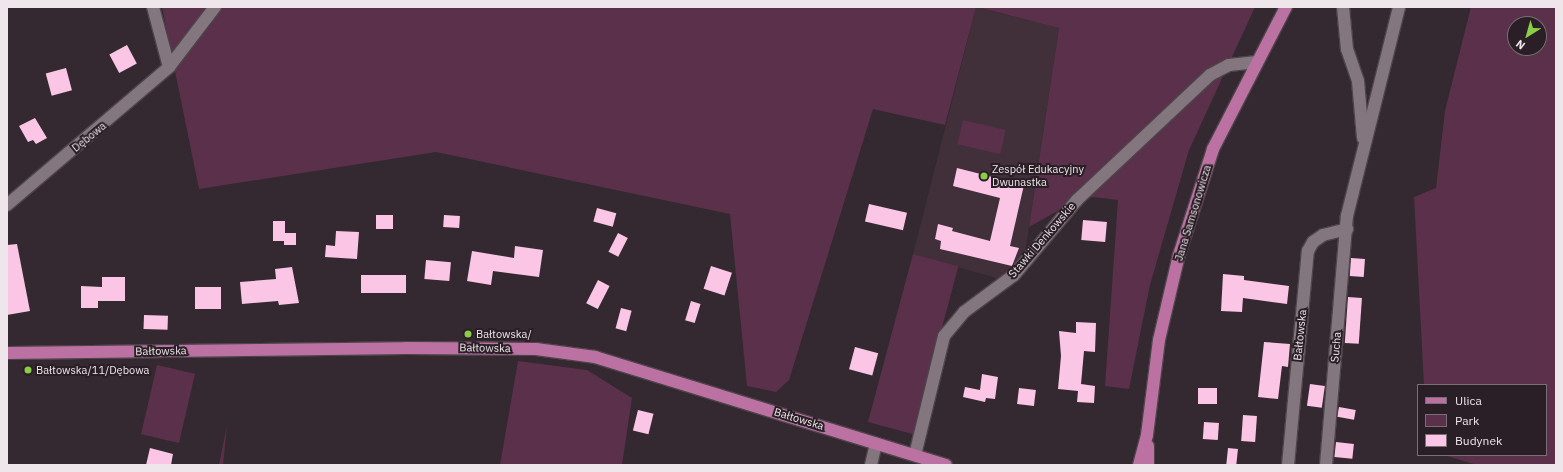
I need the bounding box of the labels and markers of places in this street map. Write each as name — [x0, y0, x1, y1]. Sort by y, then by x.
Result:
place label: Zespół Edukacyjny Dwunastka — [992, 163, 1084, 189]
marker: Zespół Edukacyjny Dwunastka — [979, 171, 989, 181]
place label: Bałtowska/ — [476, 327, 532, 341]
marker: Bałtowska/ — [463, 329, 473, 339]
place label: Bałtowska/11/Dębowa — [36, 363, 149, 377]
marker: Bałtowska/11/Dębowa — [23, 365, 33, 375]

